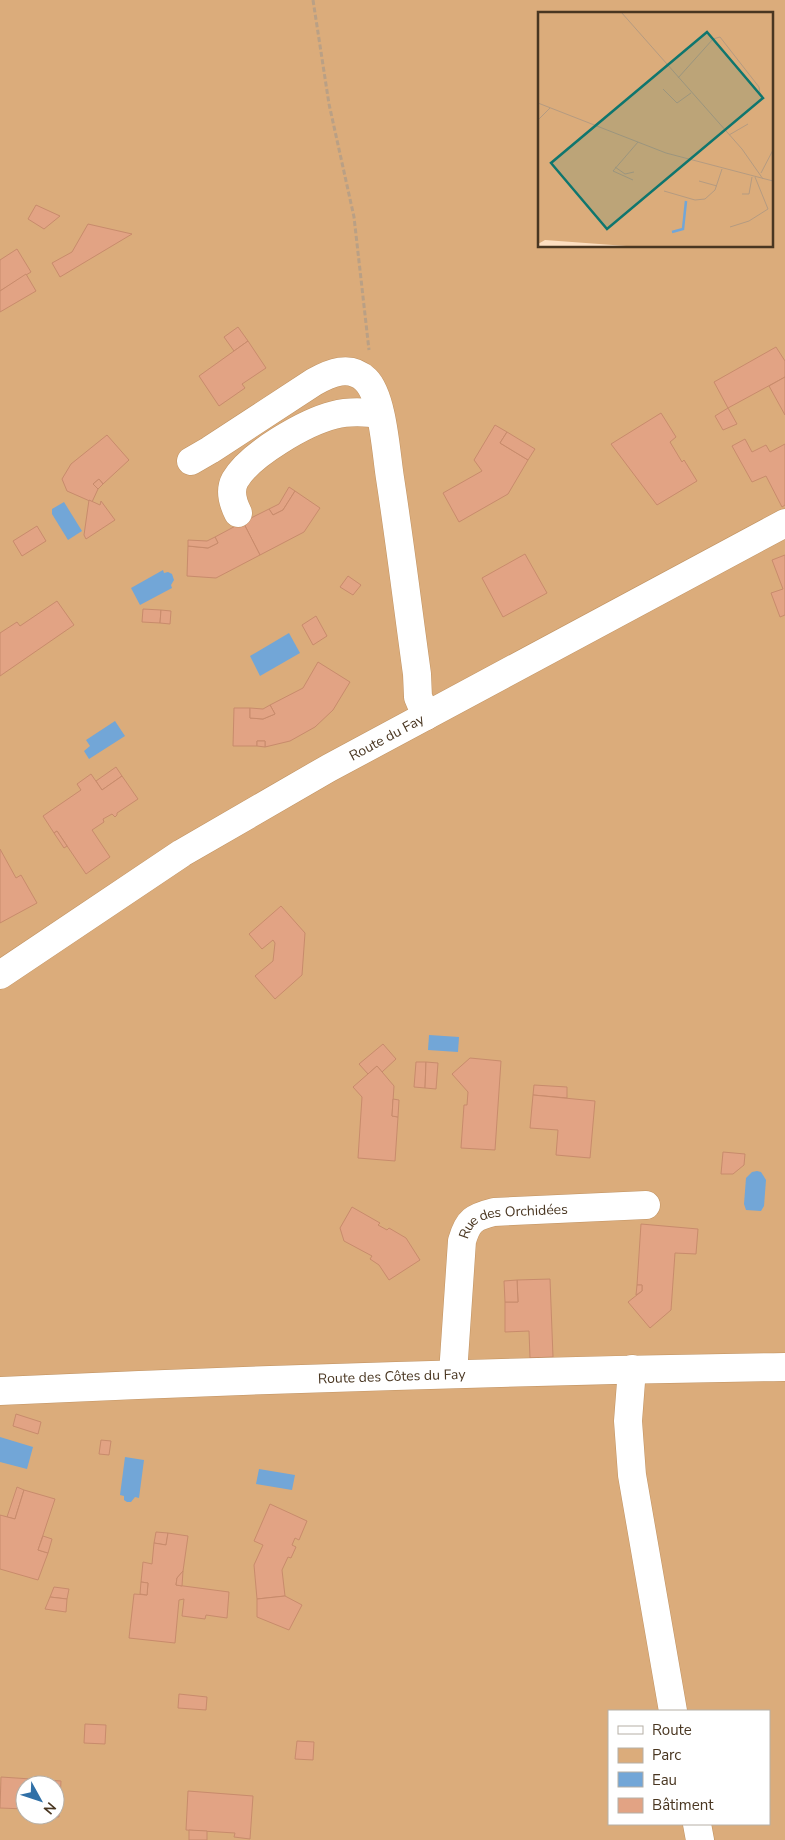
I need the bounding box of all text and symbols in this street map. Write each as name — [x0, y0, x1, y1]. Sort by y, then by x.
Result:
inset map — [538, 12, 772, 248]
street label: Route du Fay — [346, 709, 428, 765]
street label: Rue des Orchidées — [454, 1199, 569, 1241]
street label: Route des Côtes du Fay — [318, 1364, 467, 1388]
legend — [608, 1710, 770, 1825]
text: Route — [652, 1720, 692, 1740]
text: Parc — [652, 1745, 681, 1765]
text: Eau — [652, 1770, 677, 1790]
north arrow — [15, 1775, 65, 1825]
text: Bâtiment — [652, 1795, 714, 1815]
text: N — [39, 1798, 60, 1818]

